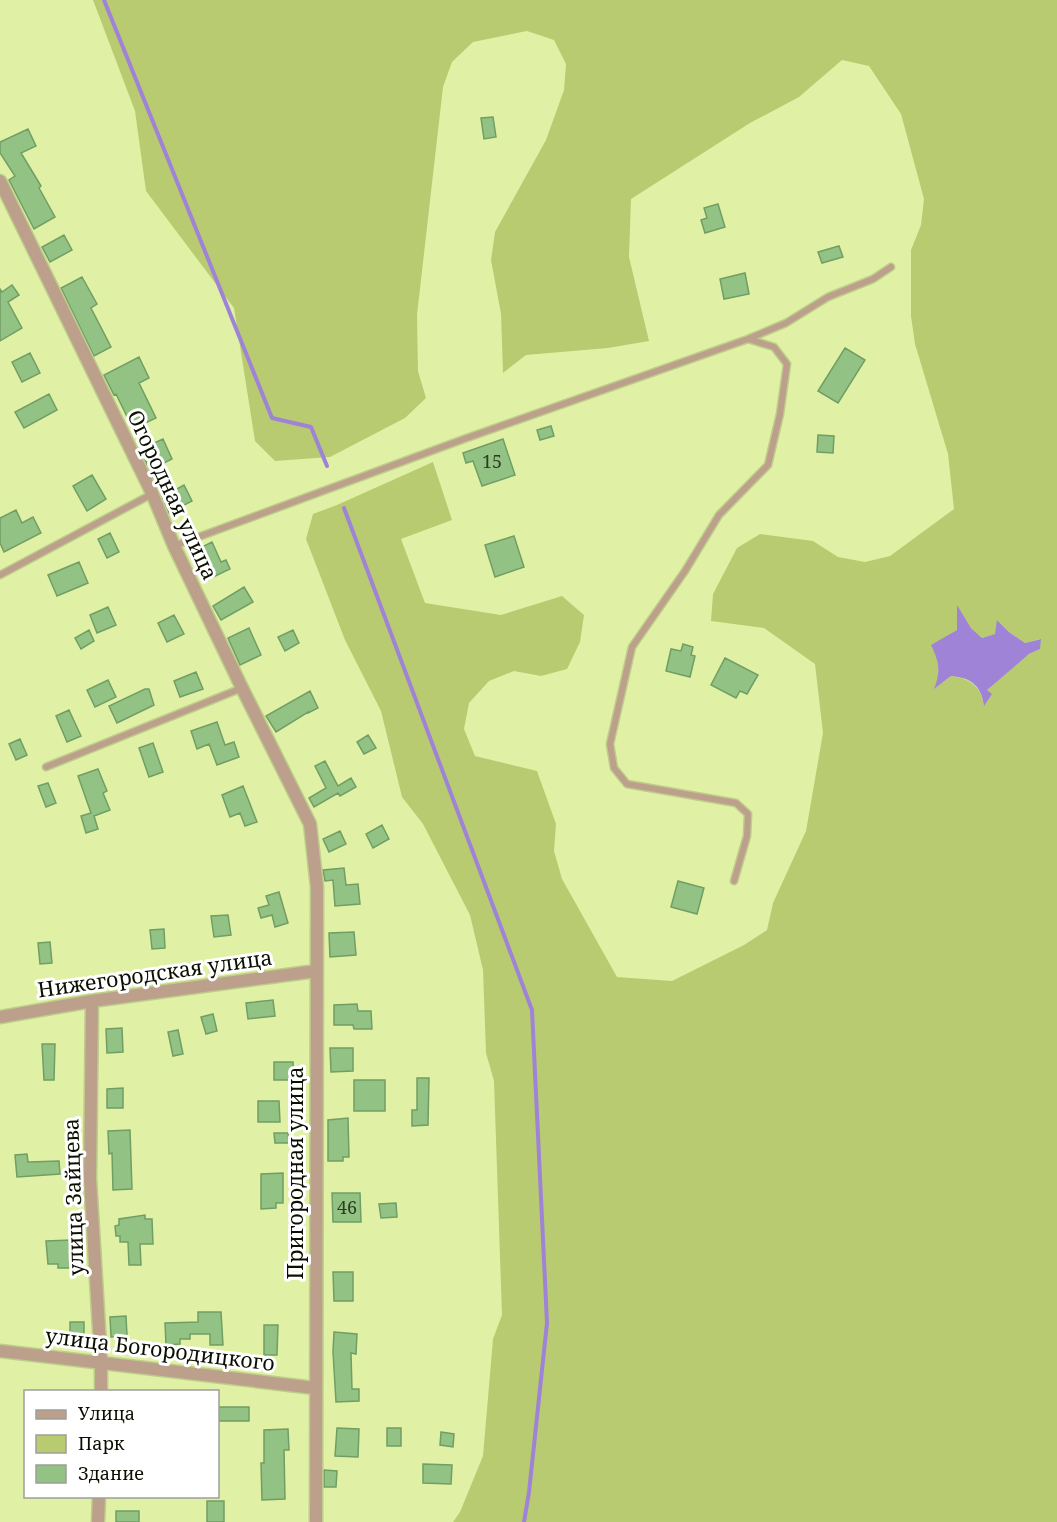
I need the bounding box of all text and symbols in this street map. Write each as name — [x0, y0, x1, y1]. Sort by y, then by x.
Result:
street label: Огородная улица — [121, 405, 225, 584]
house number: 15 — [482, 449, 502, 473]
street label: Нижегородская улица — [36, 943, 274, 1003]
street label: Пригородная улица — [281, 1067, 309, 1279]
street label: улица Зайцева — [56, 1118, 90, 1276]
house number: 46 — [337, 1195, 357, 1219]
street label: улица Богородицкого — [44, 1321, 276, 1377]
legend — [24, 1390, 219, 1498]
text: Улица — [78, 1401, 135, 1425]
text: Парк — [78, 1431, 125, 1455]
text: Здание — [78, 1461, 144, 1485]

